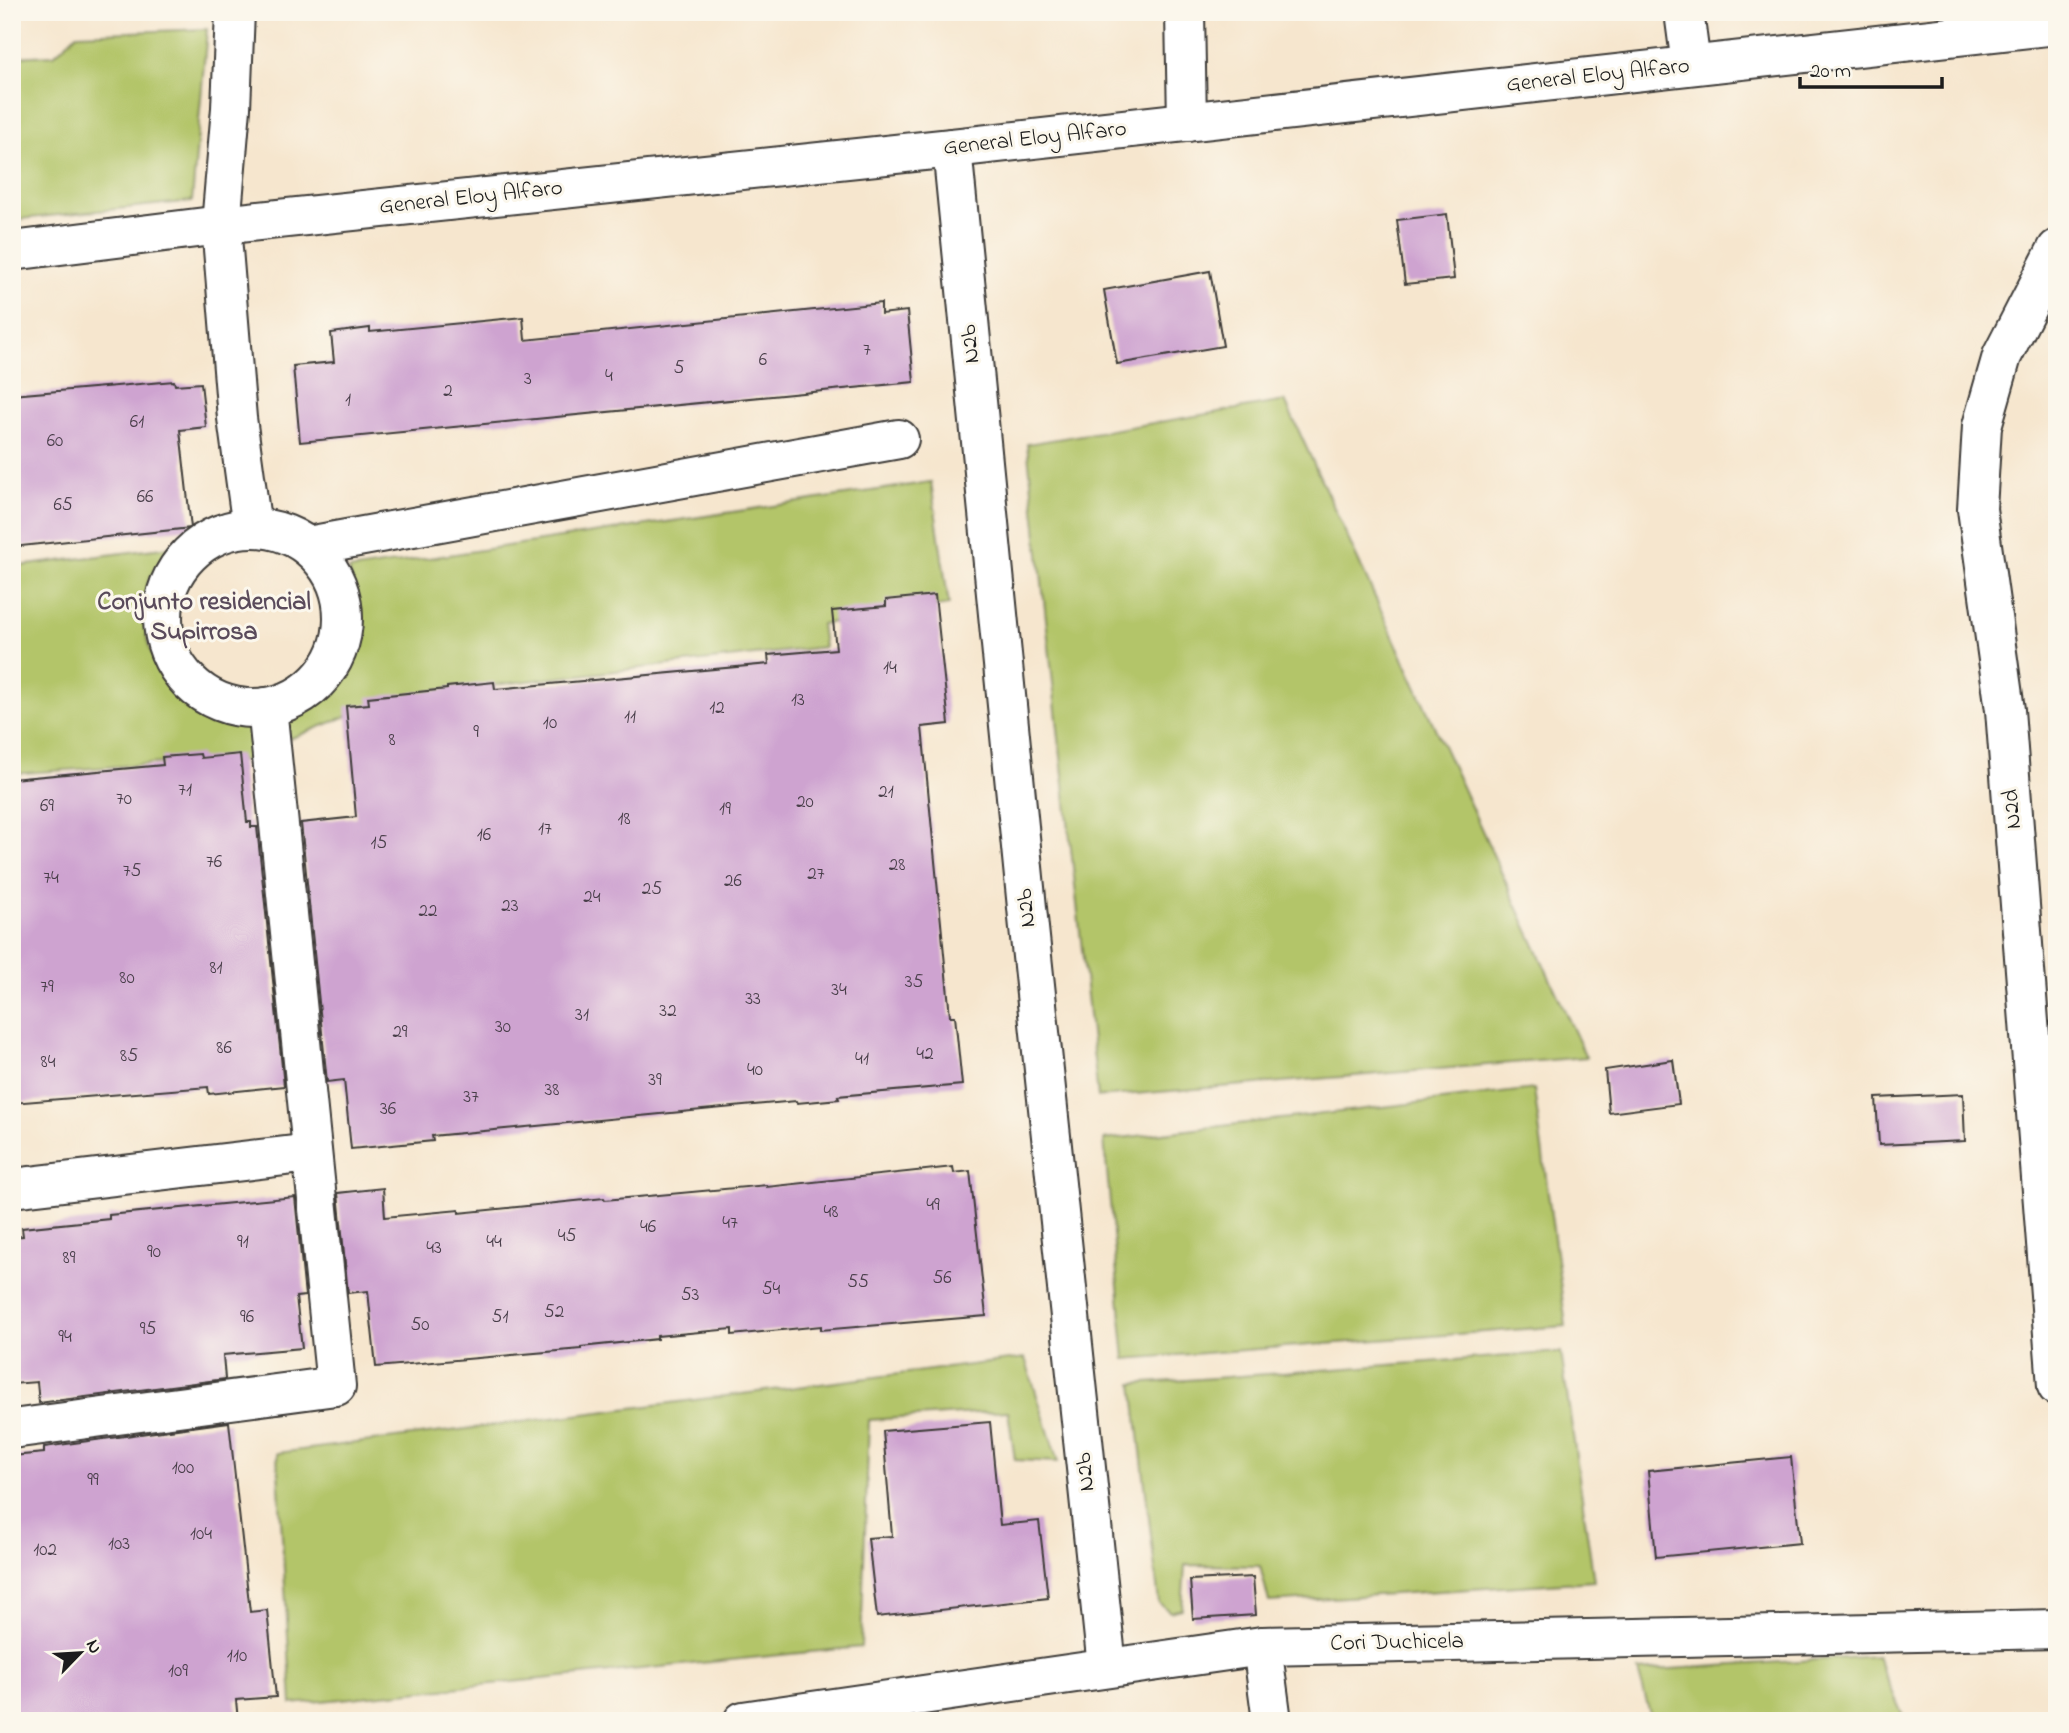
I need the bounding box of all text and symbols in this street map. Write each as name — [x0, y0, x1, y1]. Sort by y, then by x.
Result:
scale bar — [1800, 46, 1941, 90]
street label: General Eloy Alfaro — [1505, 50, 1691, 104]
text: 20 m — [1810, 57, 1851, 87]
street label: General Eloy Alfaro — [942, 113, 1128, 167]
street label: General Eloy Alfaro — [378, 172, 564, 226]
street label: N2b — [953, 323, 989, 365]
house number: 7 — [863, 337, 871, 364]
house number: 6 — [759, 347, 767, 374]
house number: 5 — [674, 355, 685, 382]
house number: 4 — [605, 363, 613, 390]
house number: 3 — [524, 366, 532, 393]
house number: 2 — [443, 378, 453, 405]
house number: 1 — [345, 387, 351, 414]
house number: 61 — [130, 409, 144, 436]
house number: 60 — [47, 428, 63, 455]
house number: 66 — [137, 484, 153, 511]
house number: 65 — [53, 492, 73, 519]
district label: Conjunto residencial Supirrosa — [97, 584, 311, 652]
house number: 14 — [883, 655, 897, 682]
house number: 13 — [791, 687, 805, 714]
house number: 12 — [709, 695, 725, 722]
house number: 11 — [624, 704, 636, 731]
house number: 10 — [543, 710, 557, 737]
house number: 9 — [473, 719, 479, 746]
house number: 8 — [388, 727, 396, 754]
house number: 71 — [178, 777, 192, 804]
house number: 21 — [878, 779, 894, 806]
house number: 70 — [116, 786, 132, 813]
street label: N2d — [1995, 788, 2031, 830]
house number: 20 — [796, 789, 814, 816]
house number: 69 — [40, 793, 54, 820]
house number: 19 — [719, 796, 731, 823]
house number: 18 — [617, 806, 631, 833]
house number: 17 — [538, 816, 552, 843]
house number: 16 — [477, 822, 491, 849]
house number: 15 — [371, 830, 388, 857]
house number: 76 — [206, 849, 222, 876]
house number: 28 — [889, 852, 905, 879]
house number: 75 — [123, 858, 141, 885]
house number: 27 — [807, 861, 825, 888]
house number: 74 — [43, 865, 59, 892]
house number: 26 — [724, 868, 742, 895]
house number: 25 — [642, 876, 662, 903]
house number: 24 — [583, 884, 601, 911]
street label: N2b — [1009, 887, 1045, 929]
house number: 23 — [501, 893, 519, 920]
house number: 22 — [419, 898, 437, 925]
house number: 81 — [209, 955, 223, 982]
house number: 80 — [119, 965, 135, 992]
house number: 35 — [905, 969, 923, 996]
house number: 79 — [40, 974, 54, 1001]
house number: 34 — [831, 977, 847, 1004]
house number: 33 — [745, 986, 761, 1013]
house number: 32 — [659, 998, 677, 1025]
house number: 31 — [575, 1002, 589, 1029]
house number: 30 — [495, 1014, 511, 1041]
house number: 29 — [392, 1019, 408, 1046]
house number: 86 — [216, 1035, 232, 1062]
house number: 42 — [916, 1041, 934, 1068]
house number: 85 — [120, 1043, 138, 1070]
house number: 41 — [855, 1046, 869, 1073]
house number: 84 — [41, 1049, 56, 1076]
house number: 40 — [747, 1057, 763, 1084]
house number: 39 — [648, 1067, 662, 1094]
house number: 38 — [545, 1077, 559, 1104]
house number: 37 — [463, 1084, 479, 1111]
house number: 36 — [380, 1096, 396, 1123]
house number: 49 — [926, 1192, 940, 1219]
house number: 48 — [824, 1199, 838, 1226]
house number: 47 — [722, 1210, 738, 1237]
house number: 46 — [640, 1214, 656, 1241]
house number: 45 — [558, 1223, 576, 1250]
house number: 91 — [237, 1229, 249, 1256]
house number: 44 — [486, 1229, 502, 1256]
house number: 43 — [426, 1235, 442, 1262]
house number: 90 — [147, 1239, 161, 1266]
house number: 89 — [63, 1245, 76, 1272]
house number: 56 — [932, 1265, 952, 1292]
house number: 55 — [847, 1269, 869, 1296]
house number: 54 — [762, 1276, 781, 1303]
house number: 53 — [681, 1282, 700, 1309]
house number: 52 — [544, 1299, 564, 1326]
house number: 96 — [240, 1304, 254, 1331]
house number: 51 — [492, 1304, 508, 1331]
house number: 50 — [410, 1312, 430, 1339]
house number: 95 — [140, 1316, 156, 1343]
house number: 94 — [58, 1324, 72, 1351]
street label: N2b — [1068, 1451, 1104, 1493]
house number: 100 — [172, 1455, 194, 1482]
house number: 99 — [87, 1467, 99, 1494]
house number: 104 — [190, 1521, 212, 1548]
house number: 103 — [108, 1531, 130, 1558]
house number: 102 — [33, 1537, 57, 1564]
north arrow — [46, 1618, 116, 1688]
street label: Cori Duchicela — [1330, 1625, 1464, 1661]
text: N — [78, 1635, 108, 1659]
house number: 110 — [227, 1643, 247, 1670]
house number: 109 — [168, 1658, 188, 1685]

